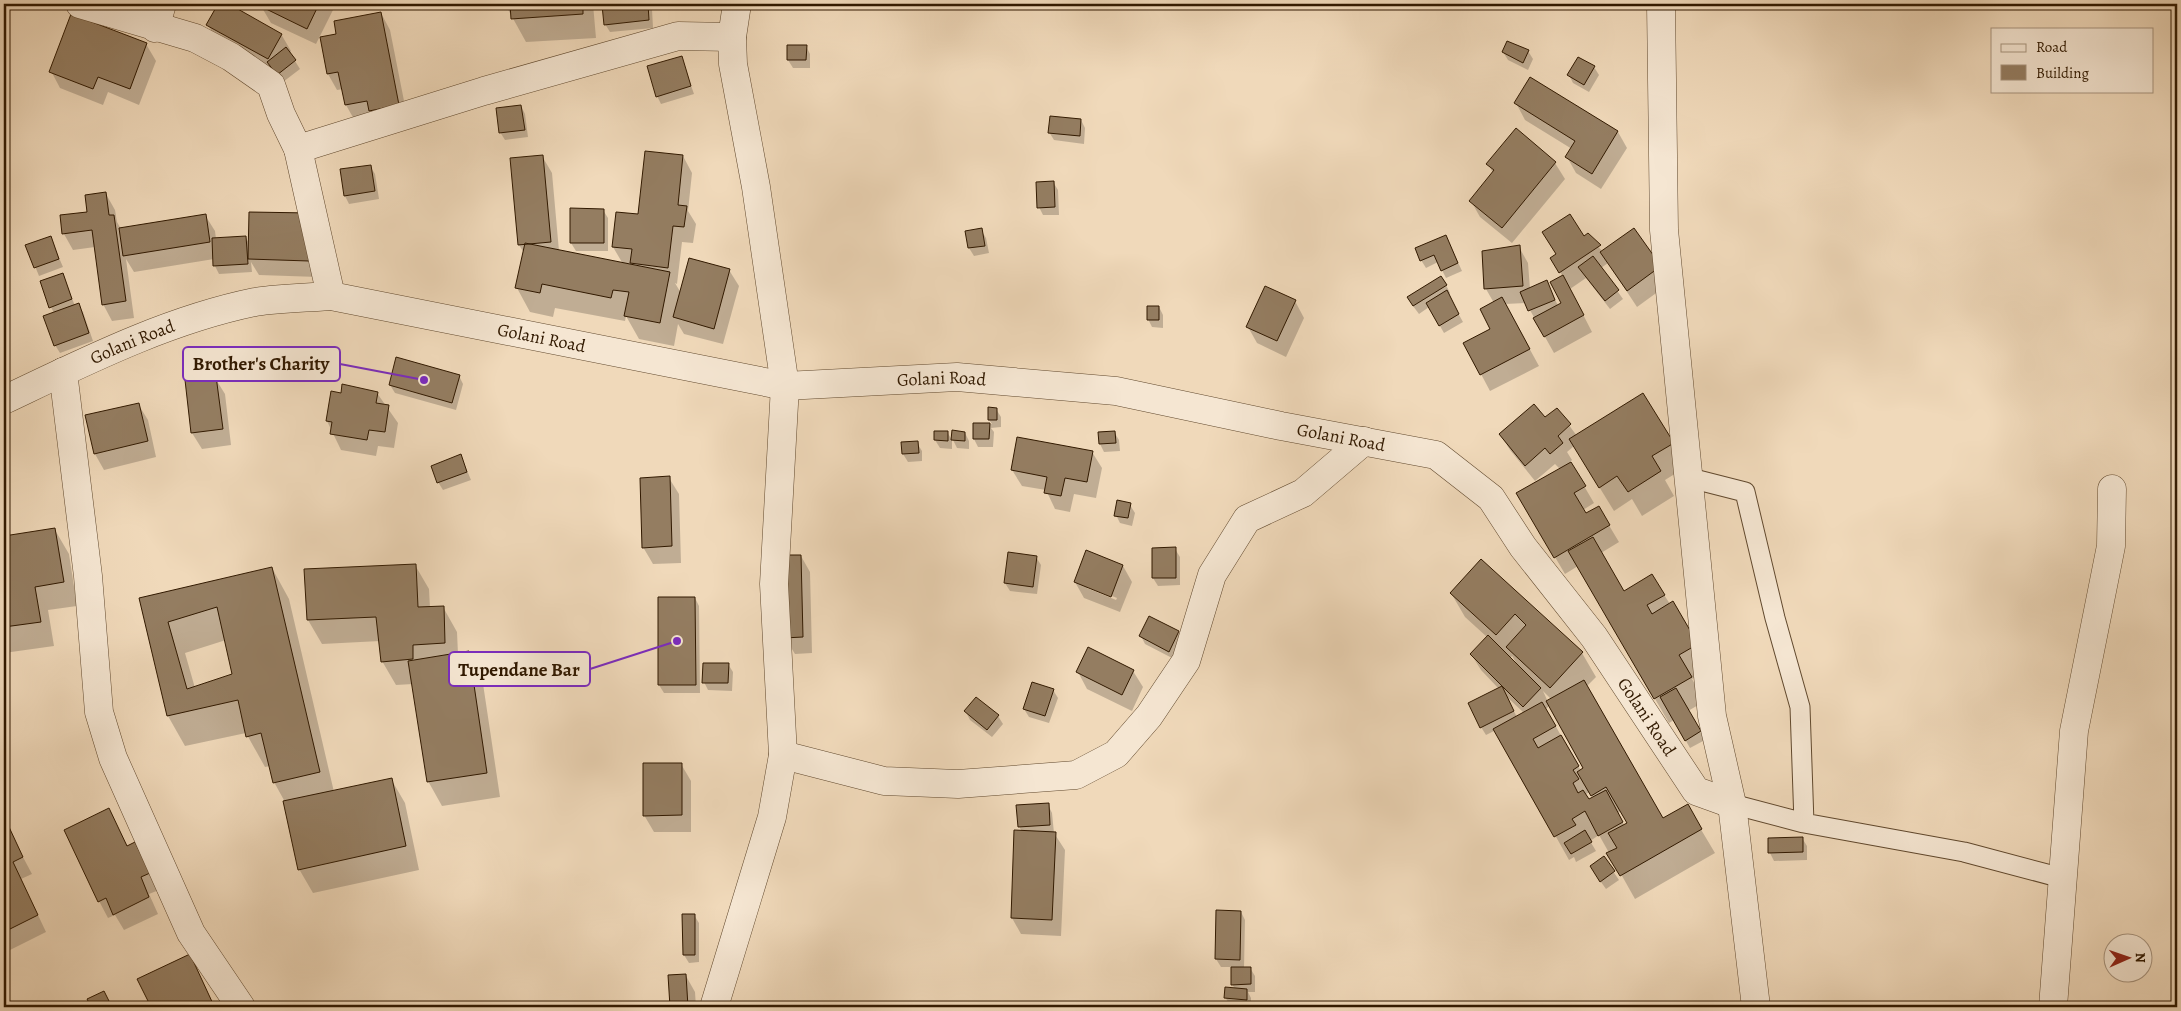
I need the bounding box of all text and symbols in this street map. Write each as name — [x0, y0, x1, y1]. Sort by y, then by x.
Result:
legend — [1991, 28, 2154, 92]
text: Road — [2036, 37, 2068, 57]
text: Building — [2036, 63, 2089, 83]
street label: Golani Road — [86, 314, 178, 370]
street label: Golani Road — [495, 317, 588, 358]
callout: Brother's Charity — [183, 347, 340, 381]
text: Brother's Charity — [193, 351, 331, 377]
street label: Golani Road — [896, 365, 988, 392]
street label: Golani Road — [1295, 417, 1388, 457]
callout: Tupendane Bar — [449, 652, 590, 686]
text: Tupendane Bar — [458, 657, 580, 683]
street label: Golani Road — [1612, 673, 1682, 761]
north arrow — [2104, 934, 2154, 984]
text: N — [2131, 952, 2150, 963]

